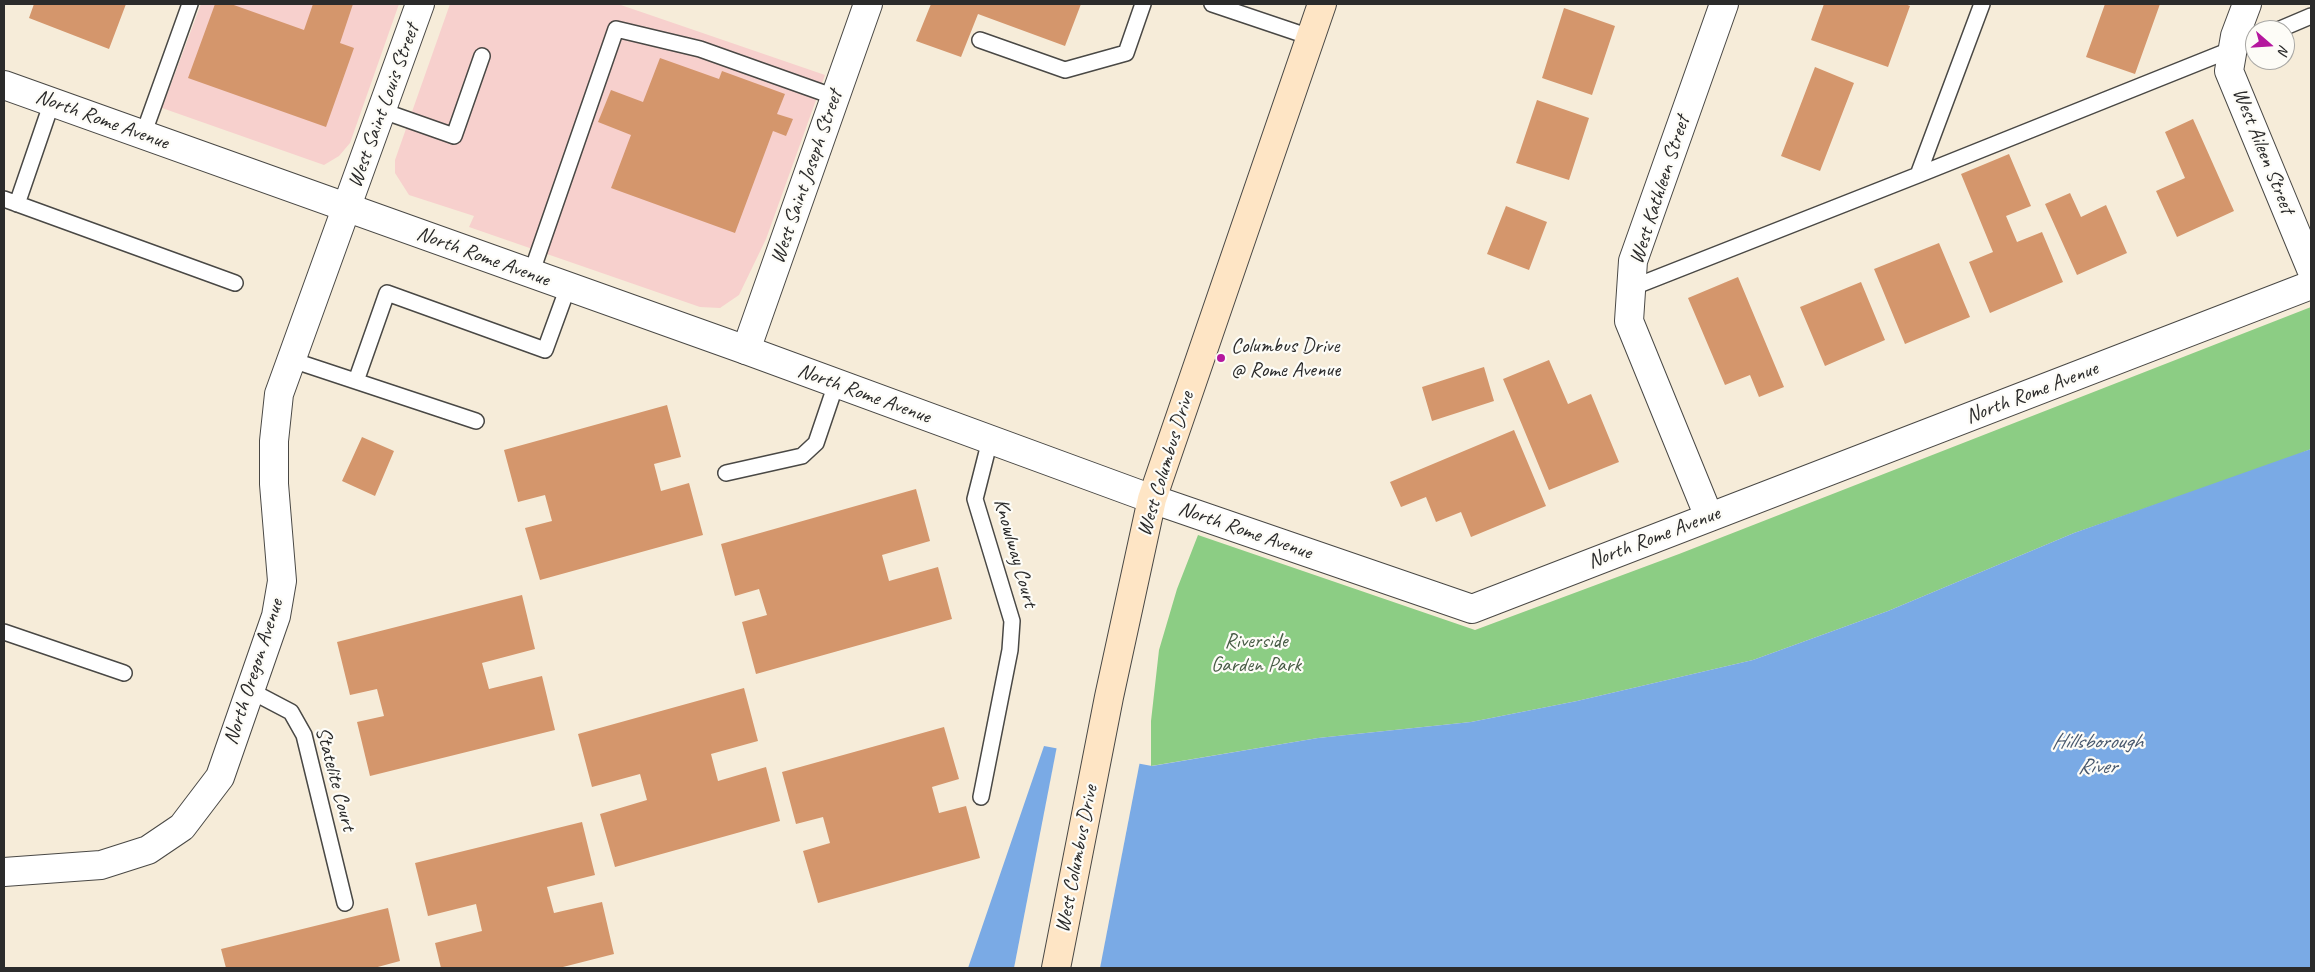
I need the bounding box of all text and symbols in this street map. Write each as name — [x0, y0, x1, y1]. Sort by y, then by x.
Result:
north arrow — [2245, 20, 2295, 70]
street label: West Saint Louis Street — [343, 21, 425, 191]
text: N — [2274, 43, 2293, 57]
street label: North Rome Avenue — [32, 84, 172, 156]
street label: West Aileen Street — [2226, 84, 2300, 218]
street label: West Saint Joseph Street — [765, 87, 849, 267]
street label: West Kathleen Street — [1624, 113, 1696, 267]
street label: North Rome Avenue — [413, 221, 553, 293]
place label: Columbus Drive @ Rome Avenue — [1231, 333, 1340, 383]
marker: Columbus Drive @ Rome Avenue — [1215, 352, 1227, 364]
street label: North Rome Avenue — [1962, 356, 2102, 430]
street label: North Rome Avenue — [794, 358, 934, 430]
street label: West Columbus Drive — [1132, 389, 1200, 539]
street label: Knowlway Court — [987, 496, 1043, 610]
street label: North Rome Avenue — [1175, 496, 1315, 566]
street label: North Rome Avenue — [1584, 501, 1724, 575]
street label: North Oregon Avenue — [219, 596, 289, 748]
park label: Riverside Garden Park — [1211, 628, 1301, 678]
street label: Statelite Court — [309, 724, 361, 834]
water label: Hillsborough River — [2052, 729, 2142, 780]
street label: West Columbus Drive — [1050, 783, 1104, 935]

